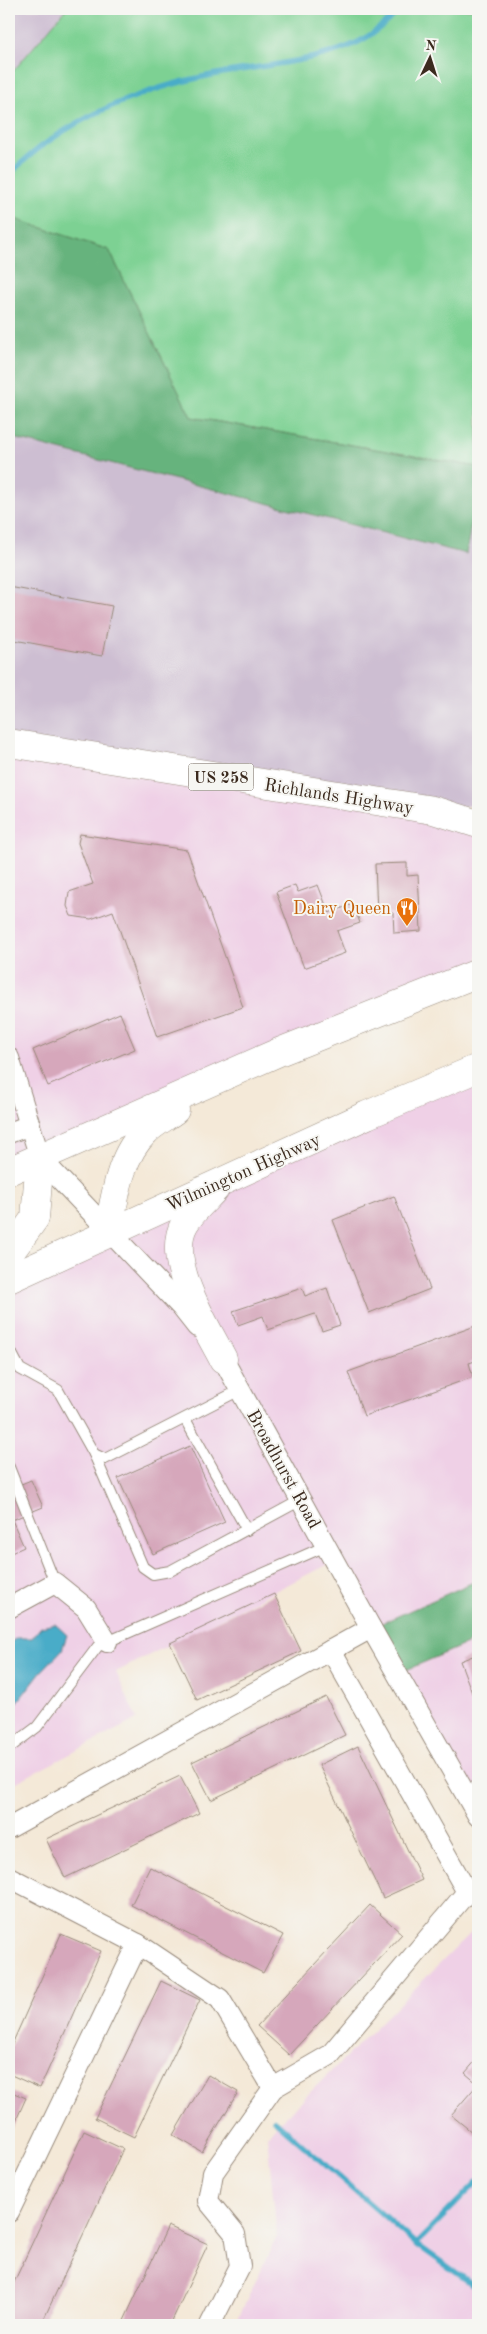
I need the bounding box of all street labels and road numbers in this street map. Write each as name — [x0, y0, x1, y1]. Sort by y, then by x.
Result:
road number: US 258 — [188, 764, 254, 790]
street label: Richlands Highway — [263, 776, 415, 818]
street label: Wilmington Highway — [164, 1131, 324, 1215]
street label: Broadhurst Road — [243, 1407, 323, 1532]

